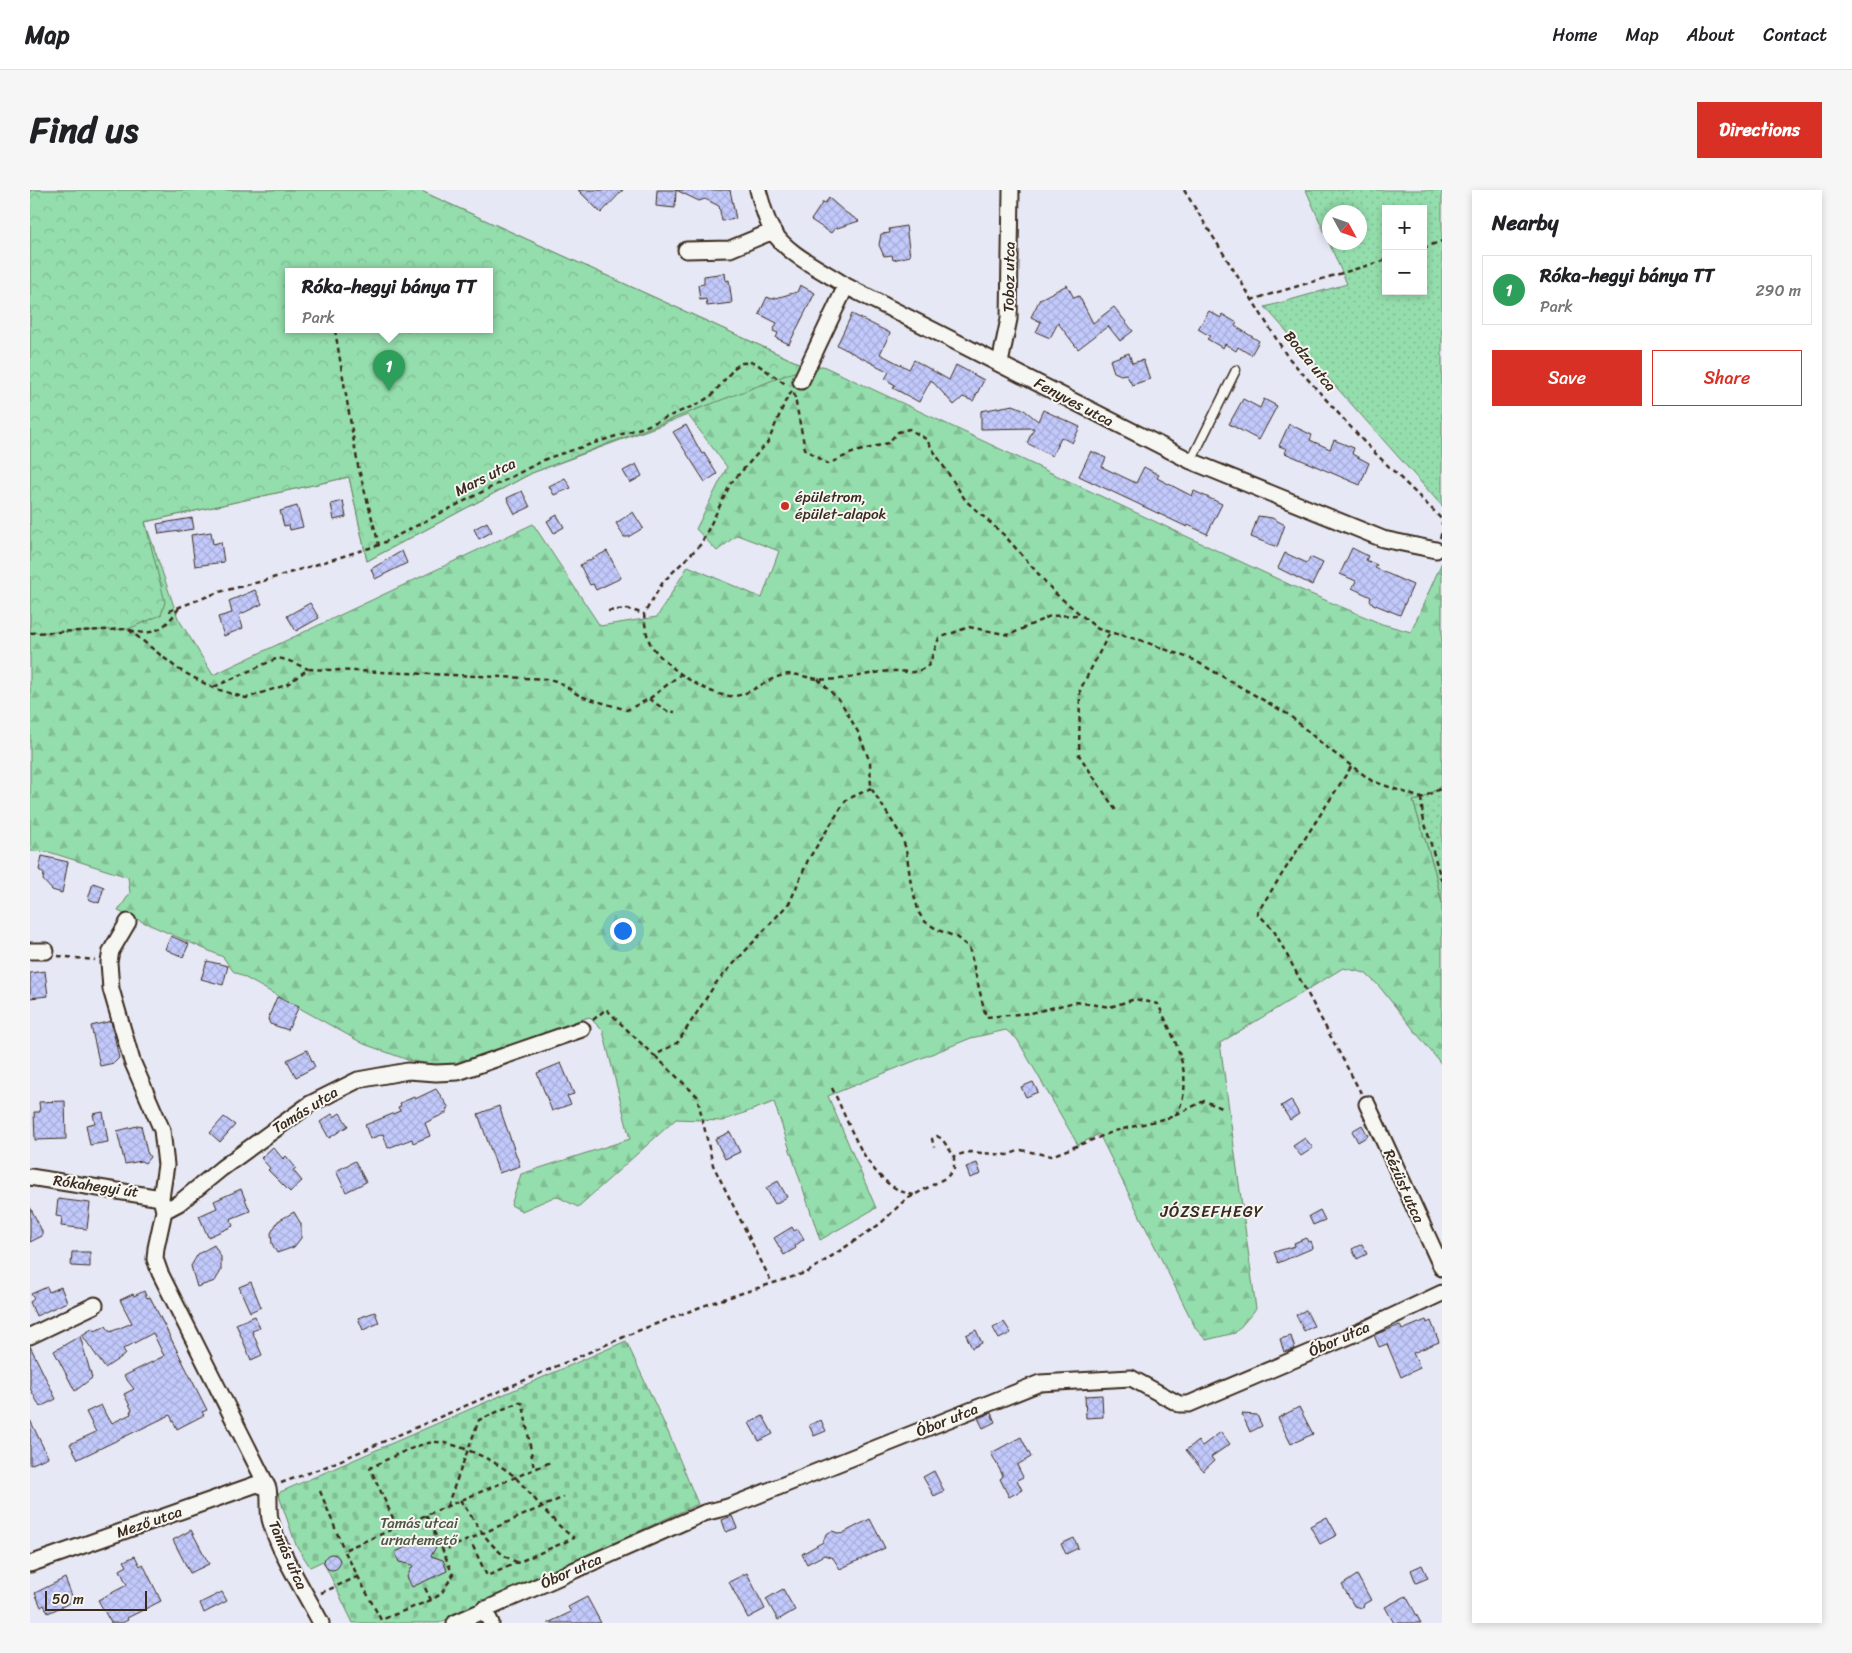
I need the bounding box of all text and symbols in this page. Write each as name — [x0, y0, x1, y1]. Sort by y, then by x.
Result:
text: Map — [25, 14, 69, 56]
text: Home — [1553, 19, 1598, 51]
text: Map — [1626, 19, 1659, 51]
text: About — [1687, 19, 1735, 51]
text: Contact — [1763, 19, 1827, 51]
text: Find us — [30, 99, 138, 161]
button: Directions — [1697, 102, 1822, 158]
text: Nearby — [1492, 204, 1558, 242]
north arrow — [1322, 205, 1367, 250]
map controls — [1382, 205, 1427, 295]
button: + — [1382, 205, 1427, 250]
street label: Toboz utca — [995, 241, 1023, 313]
button: − — [1382, 250, 1427, 295]
text: Róka-hegyi bánya TT — [1540, 259, 1714, 292]
popup — [285, 268, 493, 333]
text: Róka-hegyi bánya TT — [302, 270, 476, 303]
text: 1 — [1506, 276, 1512, 305]
text: 290 m — [1755, 276, 1801, 305]
text: Park — [1540, 292, 1573, 321]
text: Park — [302, 303, 335, 332]
street label: Bodza utca — [1277, 325, 1343, 398]
pin: 1 — [373, 350, 405, 391]
button: Save — [1492, 350, 1642, 406]
button: Share — [1652, 350, 1802, 406]
street label: Fenyves utca — [1030, 370, 1119, 434]
street label: Mars utca — [450, 450, 521, 504]
place label: épületrom, épület-alapok — [795, 484, 887, 527]
marker: épületrom, épület-alapok — [779, 500, 791, 512]
your location — [610, 918, 636, 944]
street label: Tamás utca — [267, 1079, 343, 1140]
street label: Rézüst utca — [1376, 1145, 1432, 1228]
street label: Rókahegyi út — [52, 1167, 141, 1205]
district label: JÓZSEFHEGY — [1159, 1197, 1264, 1226]
street label: Óbor utca — [1304, 1314, 1374, 1364]
street label: Óbor utca — [912, 1396, 982, 1444]
street label: Mező utca — [113, 1498, 186, 1545]
park label: Tamás utcai urnatemető — [380, 1510, 459, 1553]
street label: Tamás utca — [261, 1516, 315, 1594]
street label: Óbor utca — [536, 1546, 606, 1596]
text: 50 m — [52, 1587, 84, 1612]
scale bar — [45, 1588, 148, 1611]

